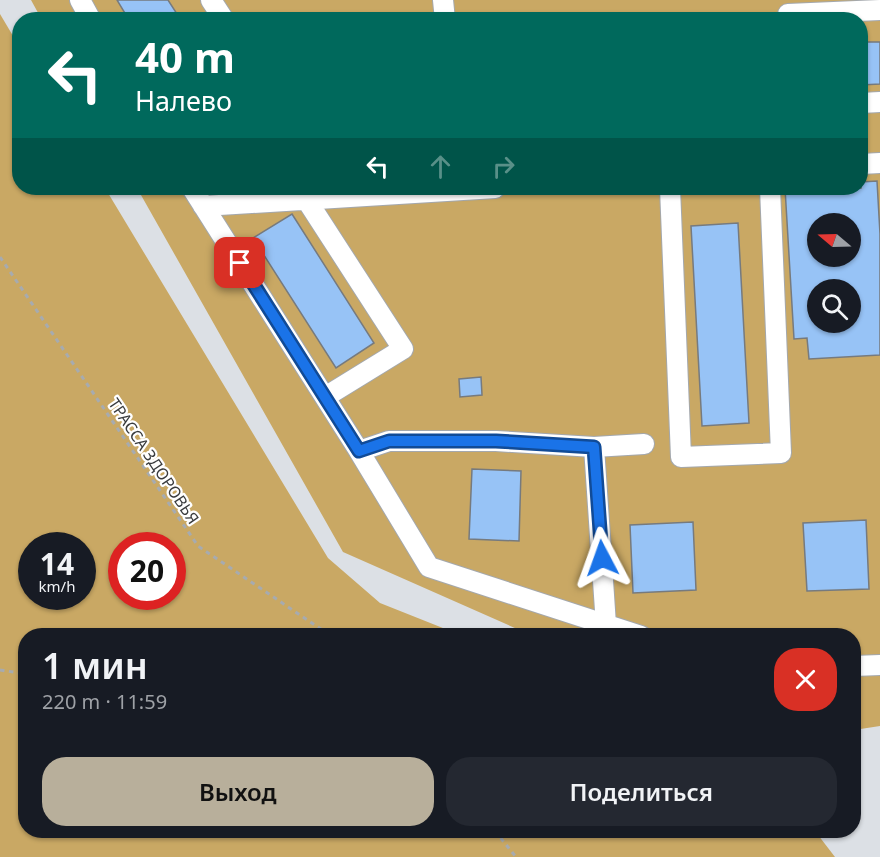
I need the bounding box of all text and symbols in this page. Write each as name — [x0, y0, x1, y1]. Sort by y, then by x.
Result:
text: 40 m — [135, 28, 235, 85]
icon: left — [36, 36, 114, 114]
text: Налево — [135, 82, 232, 119]
icon: left — [361, 150, 394, 183]
icon: ahead — [424, 150, 457, 183]
icon: right — [487, 150, 520, 183]
north arrow — [807, 213, 861, 267]
map controls — [807, 213, 861, 333]
pin — [214, 237, 265, 288]
icon: arrive — [223, 246, 256, 279]
button: search — [807, 279, 861, 333]
street label: ТРАССА ЗДОРОВЬЯ — [104, 394, 204, 528]
position arrow — [570, 526, 634, 590]
speed limit sign: 20 — [108, 532, 186, 610]
text: 14 — [40, 543, 74, 584]
text: km/h — [39, 576, 75, 596]
text: 1 мин — [42, 641, 148, 690]
button: close — [774, 648, 837, 711]
text: 220 m · 11:59 — [42, 688, 167, 715]
button: Выход — [42, 757, 434, 826]
button: Поделиться — [446, 757, 837, 826]

